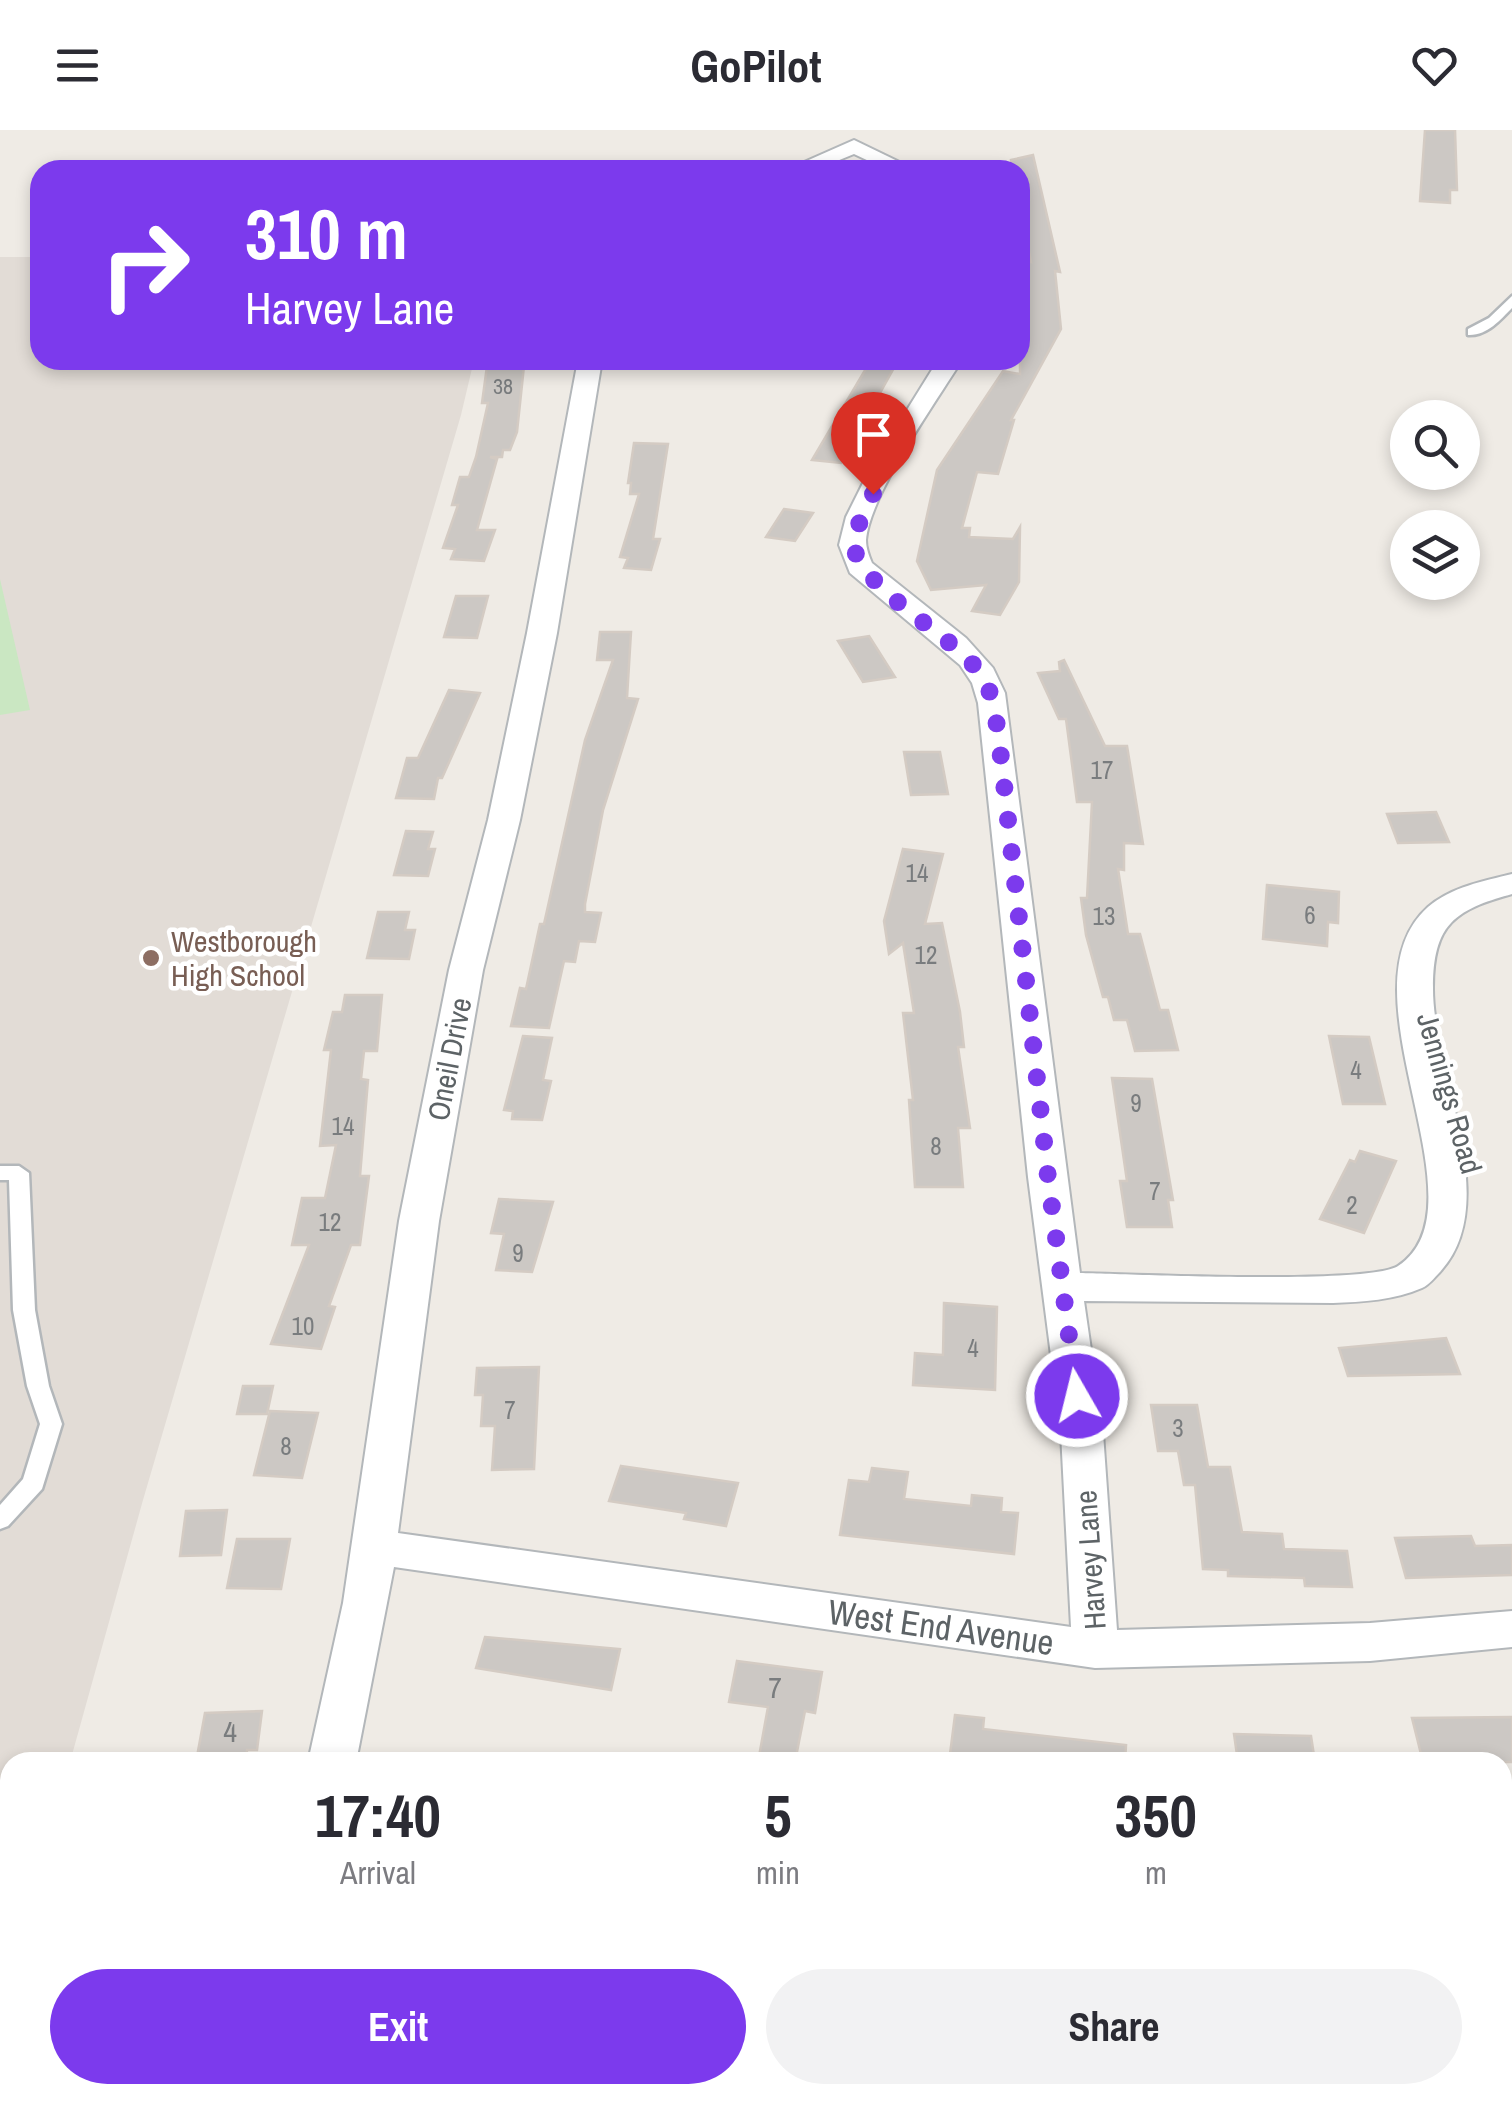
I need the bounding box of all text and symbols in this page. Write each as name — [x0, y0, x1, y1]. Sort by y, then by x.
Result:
text: GoPilot — [690, 35, 822, 96]
icon: menu — [50, 38, 105, 93]
icon: heart — [1407, 38, 1462, 93]
text: 310 m — [245, 187, 408, 281]
icon: right — [80, 200, 210, 330]
text: Harvey Lane — [245, 277, 454, 338]
house number: 38 — [493, 371, 513, 401]
pin — [831, 392, 916, 495]
map controls — [1390, 400, 1480, 600]
button: search — [1390, 400, 1480, 490]
icon: arrive — [846, 407, 901, 462]
button: layers — [1390, 510, 1480, 600]
house number: 17 — [1091, 753, 1113, 787]
house number: 14 — [906, 856, 928, 890]
house number: 6 — [1304, 898, 1316, 932]
house number: 13 — [1093, 899, 1115, 933]
place label: Westborough High School — [171, 921, 317, 995]
house number: 12 — [915, 938, 937, 972]
marker: Westborough High School — [140, 947, 162, 969]
street label: Oneil Drive — [417, 994, 481, 1124]
street label: Jennings Road — [1408, 1008, 1492, 1178]
house number: 4 — [1350, 1053, 1362, 1087]
house number: 9 — [1130, 1086, 1142, 1120]
house number: 14 — [332, 1109, 354, 1143]
house number: 8 — [930, 1129, 942, 1163]
house number: 7 — [1149, 1174, 1161, 1208]
house number: 2 — [1346, 1188, 1358, 1222]
house number: 12 — [319, 1205, 341, 1239]
house number: 9 — [512, 1236, 524, 1270]
house number: 10 — [292, 1309, 314, 1343]
house number: 4 — [967, 1331, 979, 1365]
position arrow — [1025, 1344, 1129, 1448]
house number: 7 — [504, 1393, 516, 1427]
house number: 3 — [1172, 1411, 1184, 1445]
house number: 8 — [280, 1429, 292, 1463]
street label: Harvey Lane — [1065, 1489, 1115, 1631]
street label: West End Avenue — [825, 1588, 1057, 1666]
house number: 7 — [768, 1667, 782, 1707]
house number: 4 — [223, 1711, 237, 1751]
text: 17:40 — [315, 1775, 441, 1856]
text: 5 — [764, 1775, 792, 1856]
text: 350 — [1115, 1775, 1197, 1856]
text: Arrival — [340, 1851, 416, 1894]
text: min — [756, 1851, 800, 1894]
text: m — [1145, 1851, 1167, 1894]
button: Exit — [50, 1969, 746, 2084]
button: Share — [766, 1969, 1462, 2084]

